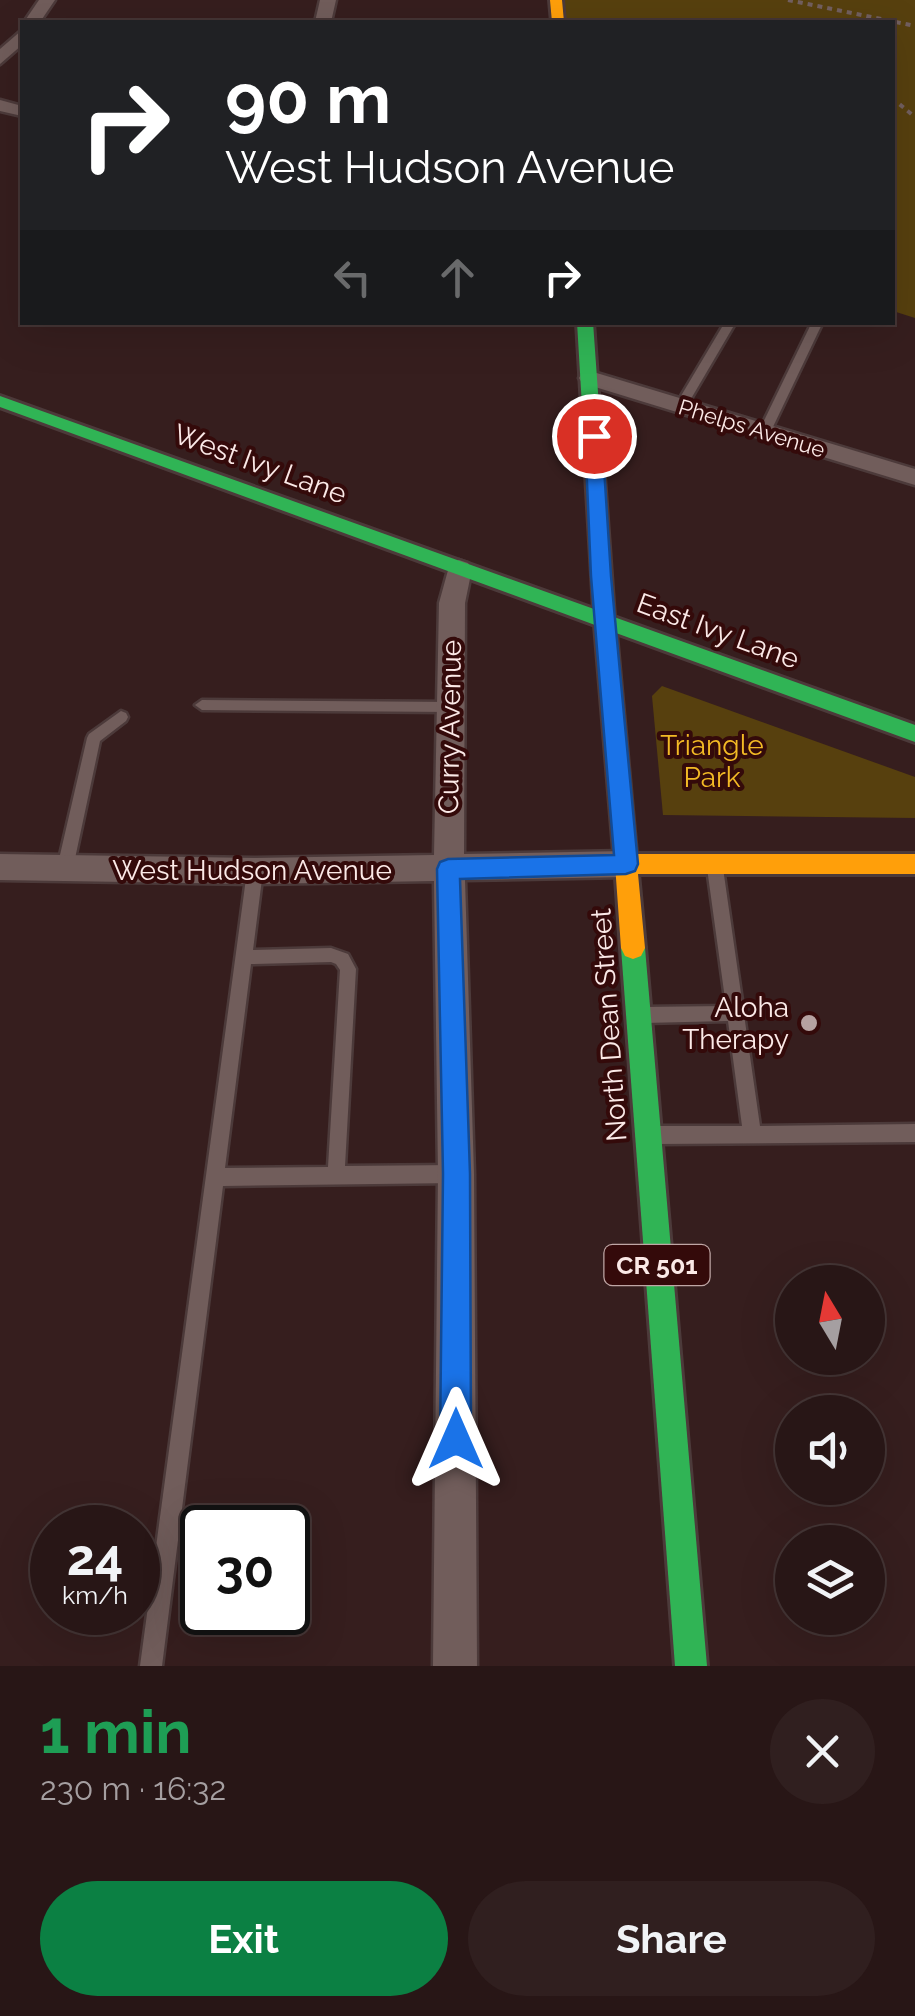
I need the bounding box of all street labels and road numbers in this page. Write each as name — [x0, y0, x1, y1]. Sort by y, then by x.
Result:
street label: Phelps Avenue — [676, 393, 828, 463]
street label: West Ivy Lane — [169, 417, 351, 511]
street label: East Ivy Lane — [632, 586, 804, 676]
street label: Curry Avenue — [432, 639, 468, 815]
street label: West Hudson Avenue — [112, 854, 392, 887]
street label: North Dean Street — [584, 907, 634, 1143]
road number: CR 501 — [604, 1245, 710, 1285]

